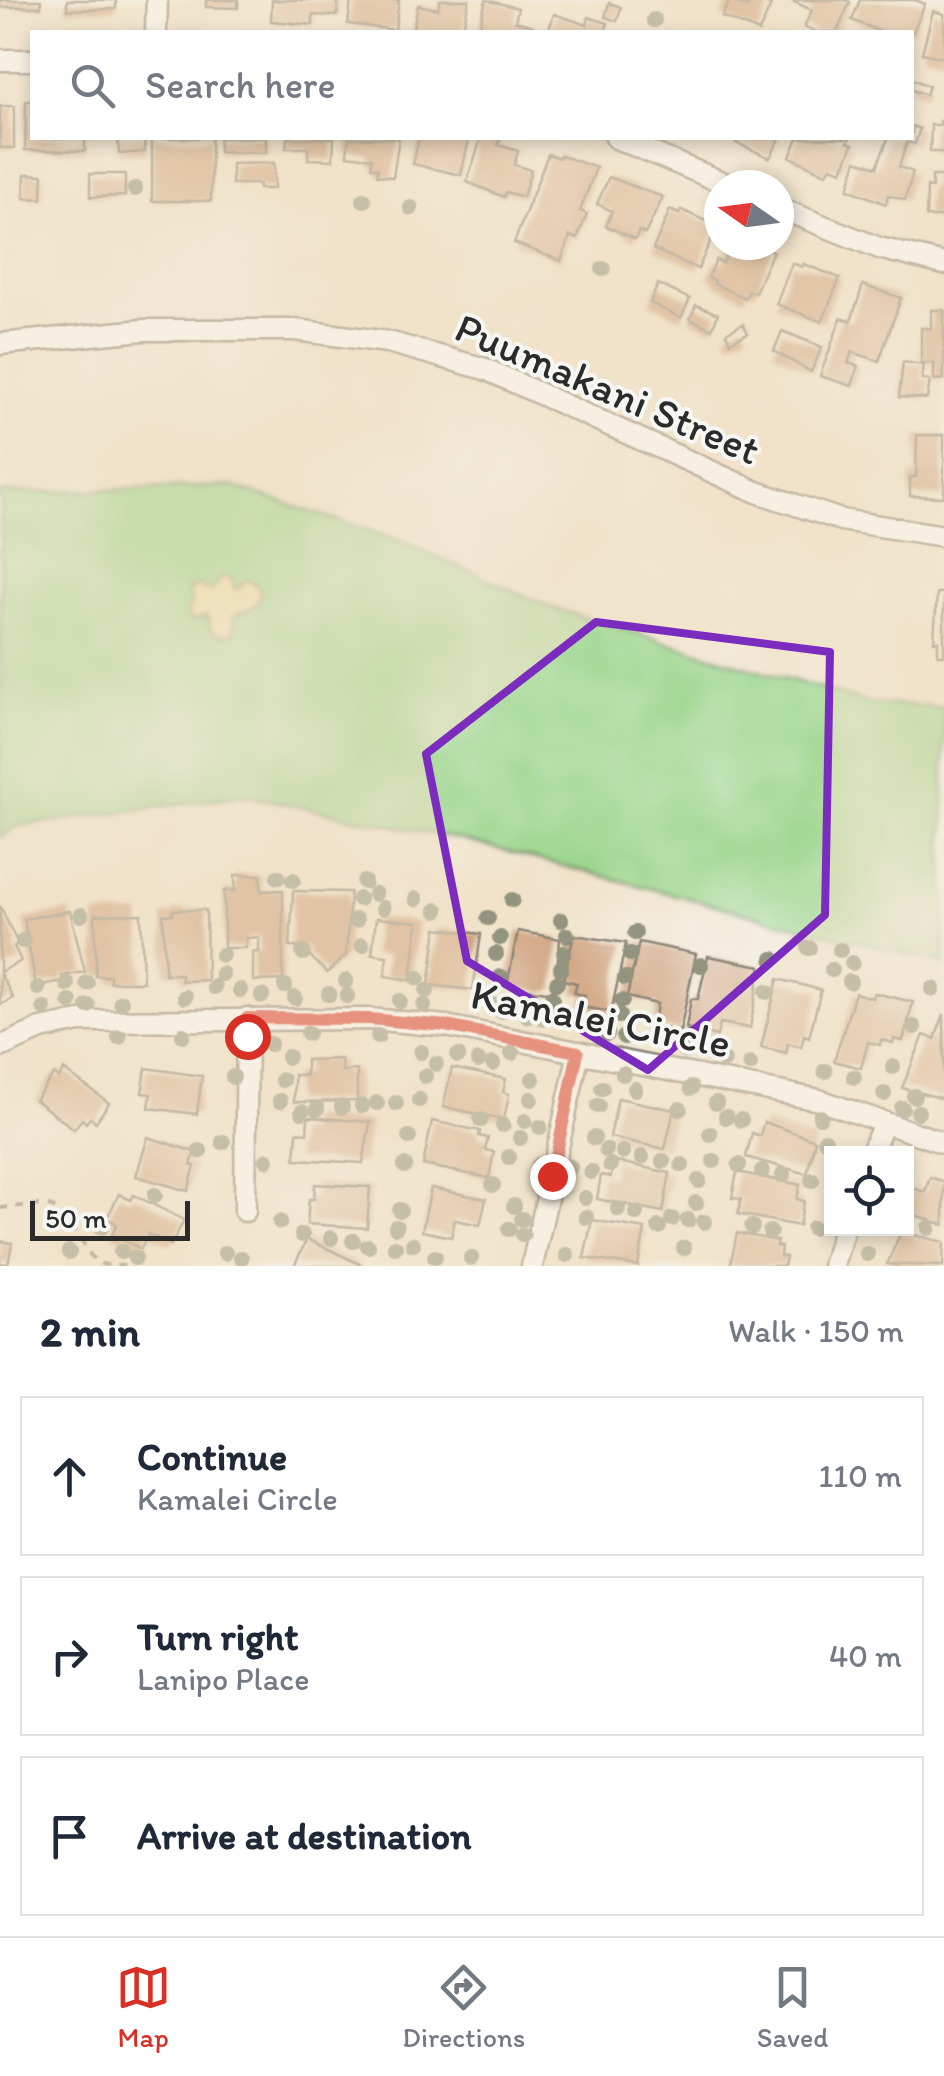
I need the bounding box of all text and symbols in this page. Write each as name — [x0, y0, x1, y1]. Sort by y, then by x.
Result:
search box — [30, 30, 914, 140]
icon: search — [65, 58, 120, 113]
text: Search here — [145, 62, 336, 108]
north arrow — [704, 170, 794, 260]
street label: Puumakani Street — [448, 301, 768, 476]
street label: Kamalei Circle — [467, 968, 735, 1069]
route start — [225, 1014, 271, 1060]
map controls — [824, 1146, 914, 1236]
button: locate — [824, 1146, 914, 1236]
route end — [530, 1154, 576, 1200]
scale bar — [30, 1196, 190, 1240]
text: 50 m — [45, 1201, 107, 1235]
text: 2 min — [40, 1306, 140, 1357]
text: Walk · 150 m — [728, 1312, 904, 1350]
text: Continue — [137, 1434, 287, 1480]
icon: ahead — [42, 1449, 97, 1504]
text: 110 m — [818, 1457, 902, 1495]
text: Kamalei Circle — [137, 1480, 338, 1518]
text: Turn right — [137, 1614, 299, 1660]
icon: right — [42, 1629, 97, 1684]
text: 40 m — [829, 1637, 902, 1675]
text: Lanipo Place — [137, 1660, 310, 1698]
icon: arrive — [42, 1809, 97, 1864]
text: Arrive at destination — [137, 1813, 472, 1859]
tab: Map — [116, 1960, 171, 2054]
tab: Directions — [402, 1960, 525, 2054]
tab: Saved — [757, 1960, 828, 2054]

